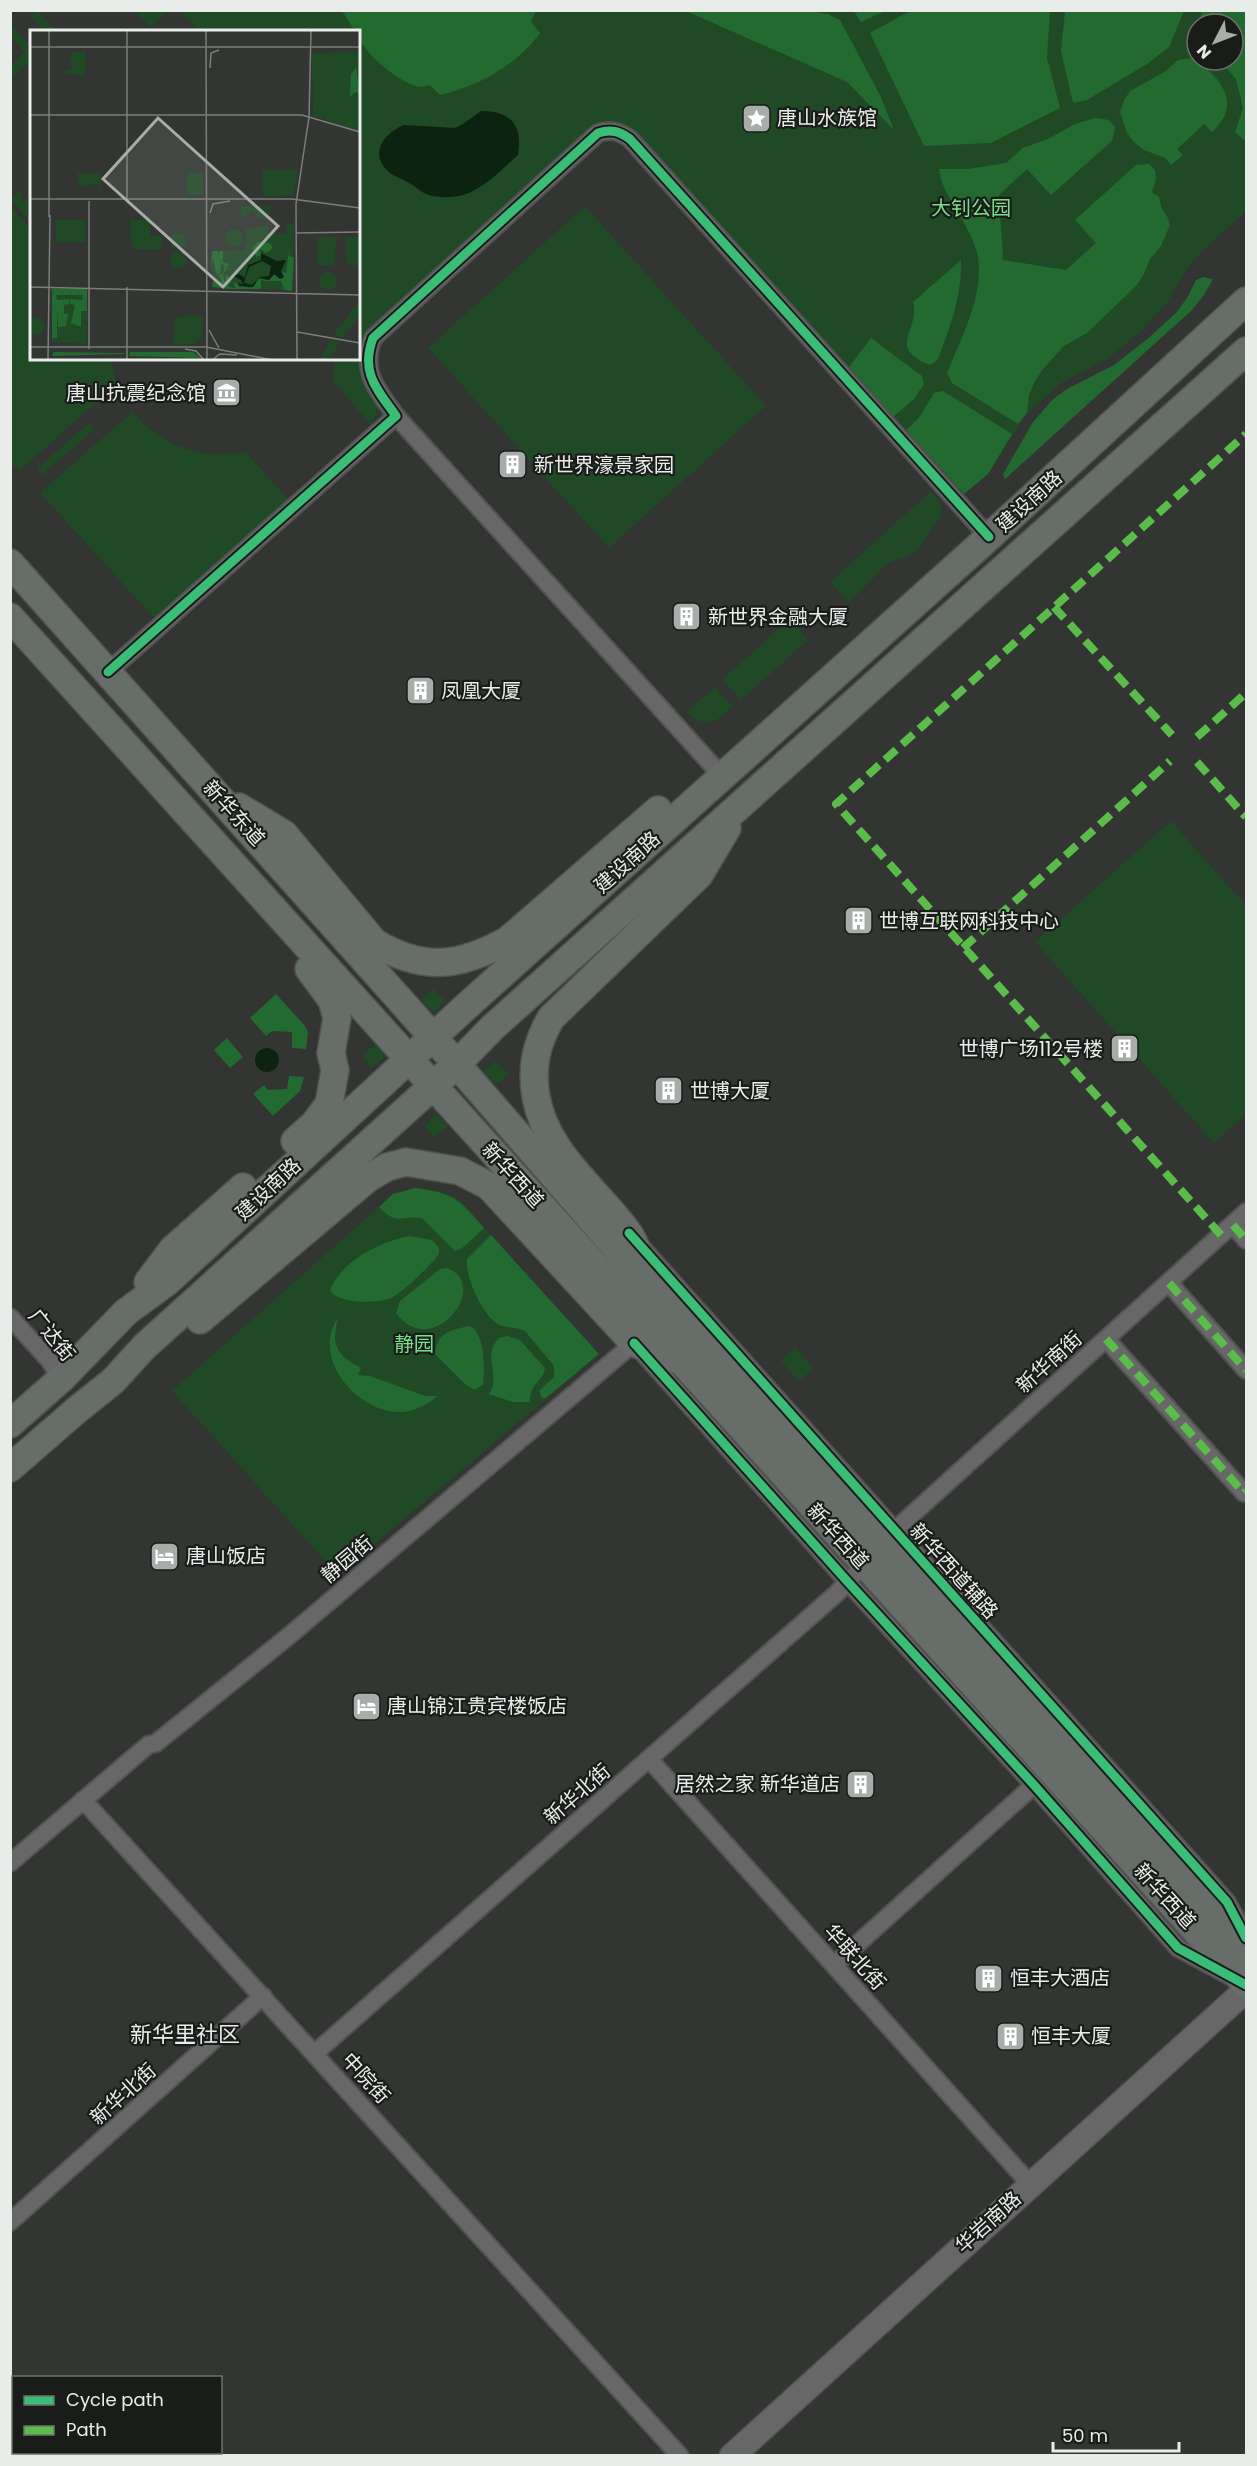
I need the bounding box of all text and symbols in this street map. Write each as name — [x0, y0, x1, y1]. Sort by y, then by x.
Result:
north arrow — [1185, 12, 1245, 72]
inset map — [30, 30, 360, 360]
text: N — [1192, 40, 1217, 64]
place icon: 唐山水族馆 — [740, 102, 772, 134]
place label: 唐山水族馆 — [777, 104, 877, 132]
park label: 大钊公园 — [931, 194, 1011, 222]
museum icon: 唐山抗震纪念馆 — [211, 377, 243, 409]
place label: 唐山抗震纪念馆 — [66, 379, 206, 407]
building icon: 新世界濠景家园 — [497, 449, 529, 481]
place label: 新世界濠景家园 — [534, 451, 674, 479]
street label: 建设南路 — [990, 464, 1068, 538]
building icon: 新世界金融大厦 — [671, 601, 703, 633]
place label: 新世界金融大厦 — [708, 603, 848, 631]
building icon: 凤凰大厦 — [404, 675, 436, 707]
place label: 凤凰大厦 — [441, 677, 521, 705]
street label: 新华东道 — [197, 774, 271, 852]
street label: 建设南路 — [588, 825, 666, 899]
building icon: 世博互联网科技中心 — [842, 905, 874, 937]
place label: 世博互联网科技中心 — [879, 907, 1059, 935]
building icon: 世博广场112号楼 — [1108, 1033, 1140, 1065]
place label: 世博广场112号楼 — [959, 1035, 1103, 1063]
building icon: 世博大厦 — [653, 1075, 685, 1107]
place label: 世博大厦 — [690, 1077, 770, 1105]
street label: 新华西道 — [476, 1136, 550, 1214]
street label: 建设南路 — [229, 1151, 307, 1227]
street label: 广达街 — [22, 1303, 82, 1367]
street label: 新华南街 — [1010, 1325, 1088, 1399]
park label: 静园 — [394, 1330, 434, 1358]
street label: 新华西道 — [801, 1497, 875, 1575]
street label: 新华西道辅路 — [903, 1517, 1005, 1625]
street label: 静园街 — [315, 1529, 379, 1589]
hotel icon: 唐山饭店 — [149, 1540, 181, 1572]
place label: 唐山饭店 — [186, 1542, 266, 1570]
hotel icon: 唐山锦江贵宾楼饭店 — [350, 1690, 382, 1722]
place label: 唐山锦江贵宾楼饭店 — [387, 1692, 567, 1720]
street label: 新华北街 — [538, 1757, 616, 1831]
building icon: 居然之家 新华道店 — [845, 1768, 877, 1800]
place label: 居然之家 新华道店 — [675, 1770, 840, 1798]
street label: 新华西道 — [1128, 1857, 1202, 1935]
street label: 华联北街 — [818, 1918, 892, 1996]
building icon: 恒丰大酒店 — [973, 1962, 1005, 1994]
place label: 恒丰大酒店 — [1010, 1964, 1110, 1992]
district label: 新华里社区 — [130, 2019, 240, 2050]
building icon: 恒丰大厦 — [994, 2020, 1026, 2052]
place label: 恒丰大厦 — [1031, 2022, 1111, 2050]
street label: 中院街 — [336, 2046, 396, 2110]
street label: 新华北街 — [84, 2057, 162, 2131]
street label: 华岩南路 — [949, 2185, 1027, 2259]
legend — [12, 2376, 222, 2454]
text: Cycle path — [66, 2387, 164, 2412]
scale bar — [1053, 2415, 1179, 2453]
text: Path — [66, 2417, 107, 2442]
text: 50 m — [1062, 2423, 1108, 2448]

